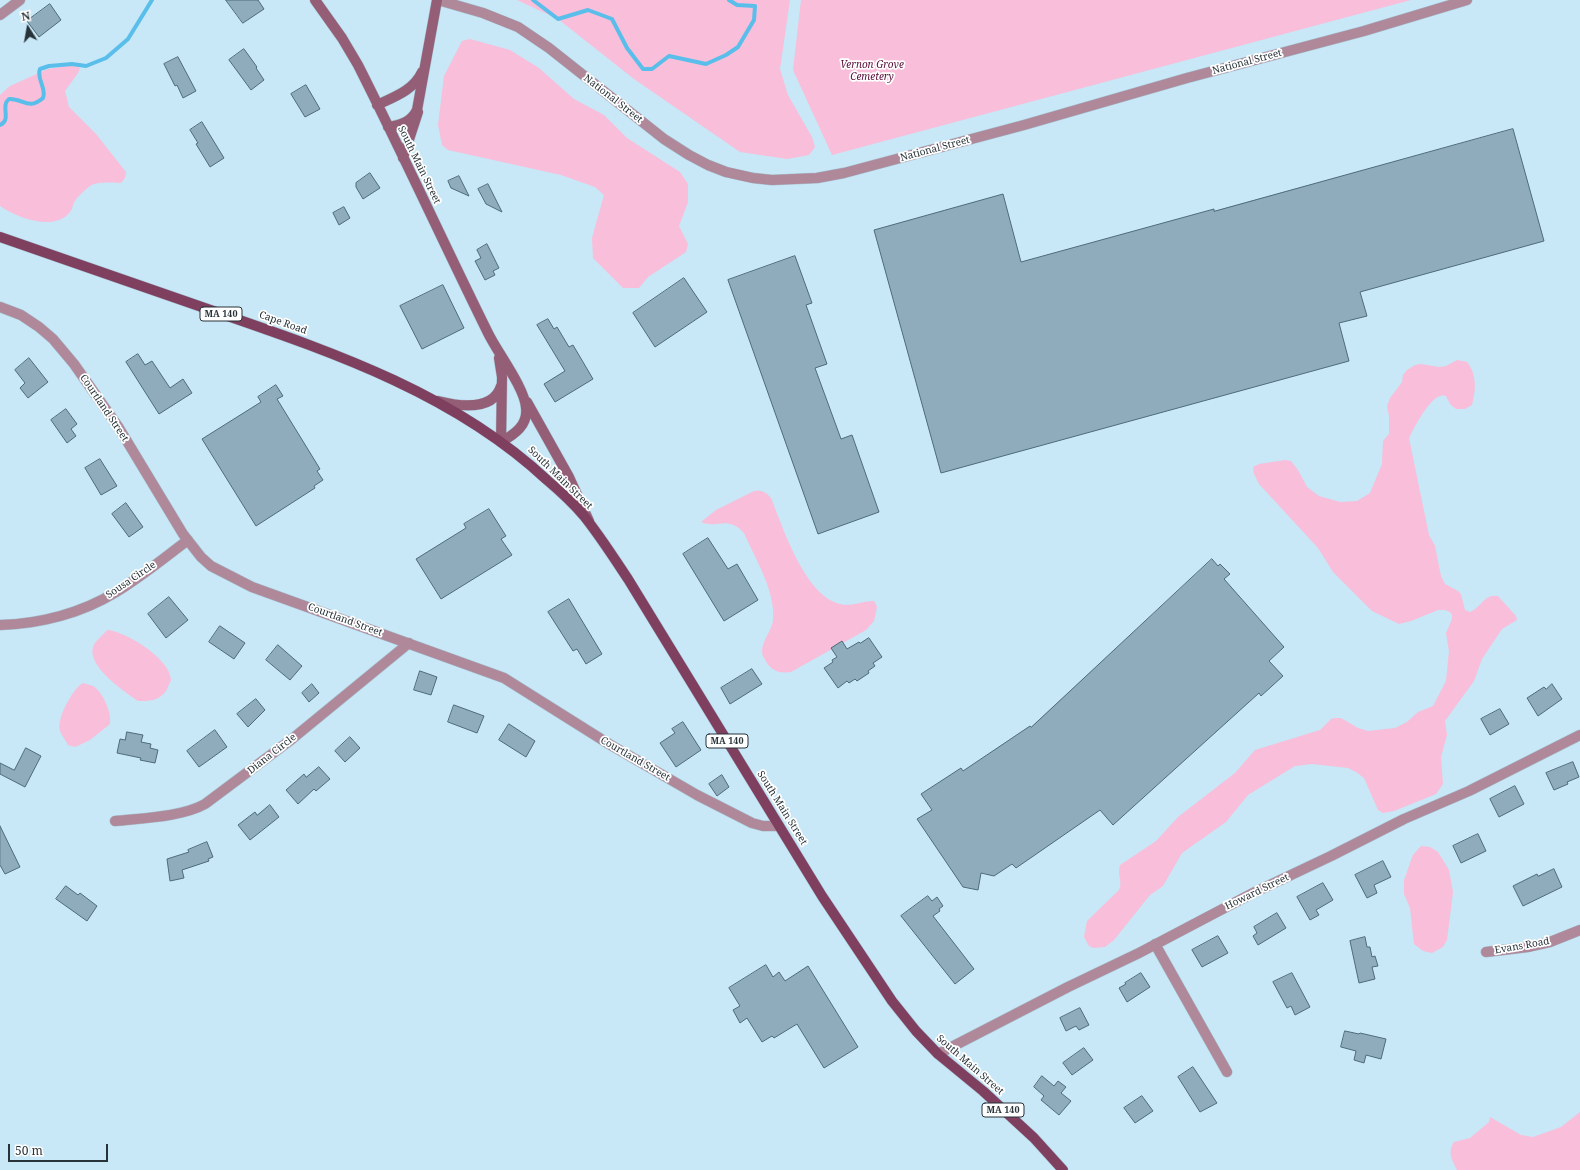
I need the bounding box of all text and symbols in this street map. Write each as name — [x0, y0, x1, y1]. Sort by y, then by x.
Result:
north arrow — [8, 8, 48, 48]
text: N — [20, 8, 31, 24]
street label: National Street — [1211, 47, 1283, 77]
park label: Vernon Grove Cemetery — [840, 59, 904, 82]
street label: National Street — [581, 72, 645, 126]
street label: South Main Street — [395, 124, 443, 206]
street label: National Street — [899, 134, 971, 164]
road number: MA 140 — [200, 307, 242, 321]
street label: Cape Road — [257, 309, 309, 337]
street label: Courtland Street — [77, 372, 131, 444]
street label: South Main Street — [525, 444, 595, 512]
street label: Sousa Circle — [104, 559, 158, 601]
street label: Courtland Street — [306, 601, 384, 639]
street label: Diana Circle — [245, 731, 299, 777]
street label: Courtland Street — [598, 734, 672, 784]
road number: MA 140 — [706, 734, 748, 748]
street label: South Main Street — [754, 769, 810, 847]
street label: Howard Street — [1223, 871, 1291, 913]
street label: Evans Road — [1494, 935, 1550, 957]
street label: South Main Street — [934, 1033, 1006, 1097]
road number: MA 140 — [982, 1103, 1024, 1117]
scale bar — [10, 1136, 110, 1162]
text: 50 m — [15, 1142, 43, 1159]

